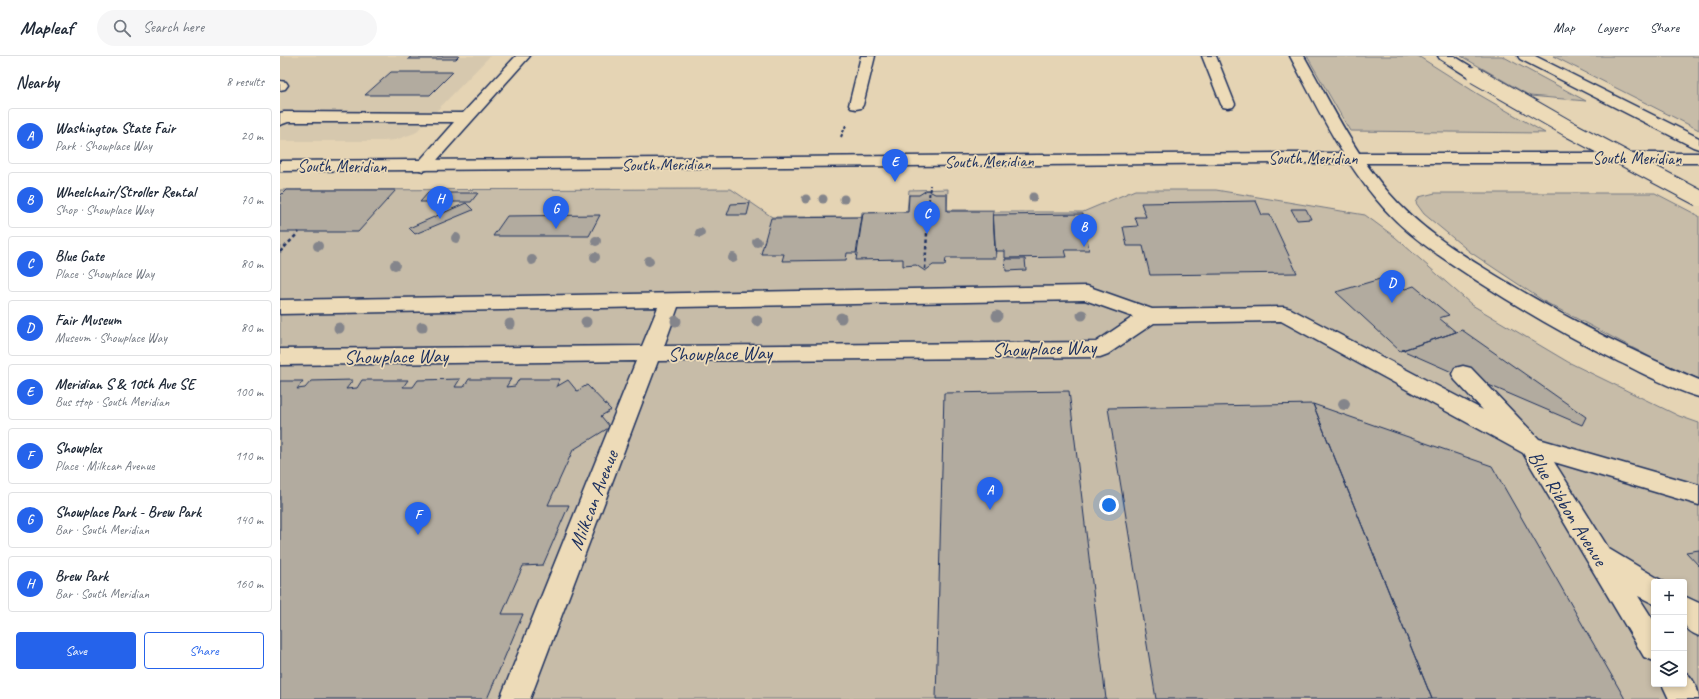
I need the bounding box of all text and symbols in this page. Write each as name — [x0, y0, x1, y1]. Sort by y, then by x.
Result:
search box — [97, 10, 377, 46]
text: Mapleaf — [20, 16, 73, 40]
icon: search — [111, 17, 133, 39]
text: Search here — [143, 18, 204, 37]
text: Map — [1553, 19, 1575, 36]
text: Layers — [1597, 19, 1628, 36]
text: Share — [1650, 19, 1679, 36]
text: Nearby — [16, 72, 59, 93]
text: 8 results — [226, 74, 264, 90]
text: Washington State Fair — [55, 119, 175, 138]
text: A — [27, 128, 33, 144]
text: 20 m — [241, 128, 263, 144]
text: Park · Showplace Way — [55, 138, 152, 154]
street label: South Meridian — [1268, 148, 1358, 169]
street label: South Meridian — [1592, 148, 1682, 169]
pin: E — [882, 149, 908, 182]
street label: South Meridian — [944, 150, 1034, 173]
street label: South Meridian — [621, 153, 711, 176]
street label: South Meridian — [297, 156, 387, 177]
text: Wheelchair/Stroller Rental — [55, 183, 196, 202]
pin: H — [427, 186, 453, 219]
text: B — [27, 192, 33, 208]
text: 70 m — [241, 192, 263, 208]
pin: G — [543, 196, 569, 229]
pin: C — [914, 201, 940, 234]
text: Shop · Showplace Way — [55, 202, 154, 218]
pin: B — [1071, 214, 1097, 247]
text: Blue Gate — [55, 247, 104, 266]
text: C — [27, 256, 33, 272]
text: 80 m — [241, 256, 263, 272]
text: Place · Showplace Way — [55, 266, 154, 282]
pin: D — [1379, 270, 1405, 303]
text: Fair Museum — [55, 311, 121, 330]
text: D — [26, 320, 34, 336]
text: 80 m — [241, 320, 263, 336]
text: Museum · Showplace Way — [55, 330, 167, 346]
street label: Showplace Way — [992, 334, 1099, 363]
street label: Showplace Way — [668, 340, 774, 367]
street label: Showplace Way — [344, 343, 450, 370]
text: Meridian S & 10th Ave SE — [55, 375, 195, 394]
text: E — [27, 384, 33, 400]
text: 100 m — [235, 384, 263, 400]
text: Bus stop · South Meridian — [55, 394, 169, 410]
text: Showplex — [55, 439, 102, 458]
street label: Milkcan Avenue — [563, 446, 624, 553]
street label: Blue Ribbon Avenue — [1522, 446, 1614, 572]
text: F — [27, 448, 33, 464]
text: 110 m — [235, 448, 263, 464]
text: Place · Milkcan Avenue — [55, 458, 154, 474]
pin: A — [977, 477, 1003, 510]
your location — [1099, 495, 1119, 515]
pin: F — [405, 502, 431, 535]
text: Showplace Park - Brew Park — [55, 503, 201, 522]
text: G — [27, 512, 33, 528]
text: 140 m — [235, 512, 263, 528]
text: Bar · South Meridian — [55, 522, 149, 538]
text: Brew Park — [55, 567, 108, 586]
text: H — [26, 576, 34, 592]
text: 160 m — [235, 576, 263, 592]
map controls — [1651, 579, 1687, 687]
button: + — [1651, 579, 1687, 615]
text: Bar · South Meridian — [55, 586, 149, 602]
button: − — [1651, 615, 1687, 651]
button: Save — [16, 632, 136, 669]
button: Share — [144, 632, 264, 669]
button: layers — [1651, 651, 1687, 687]

